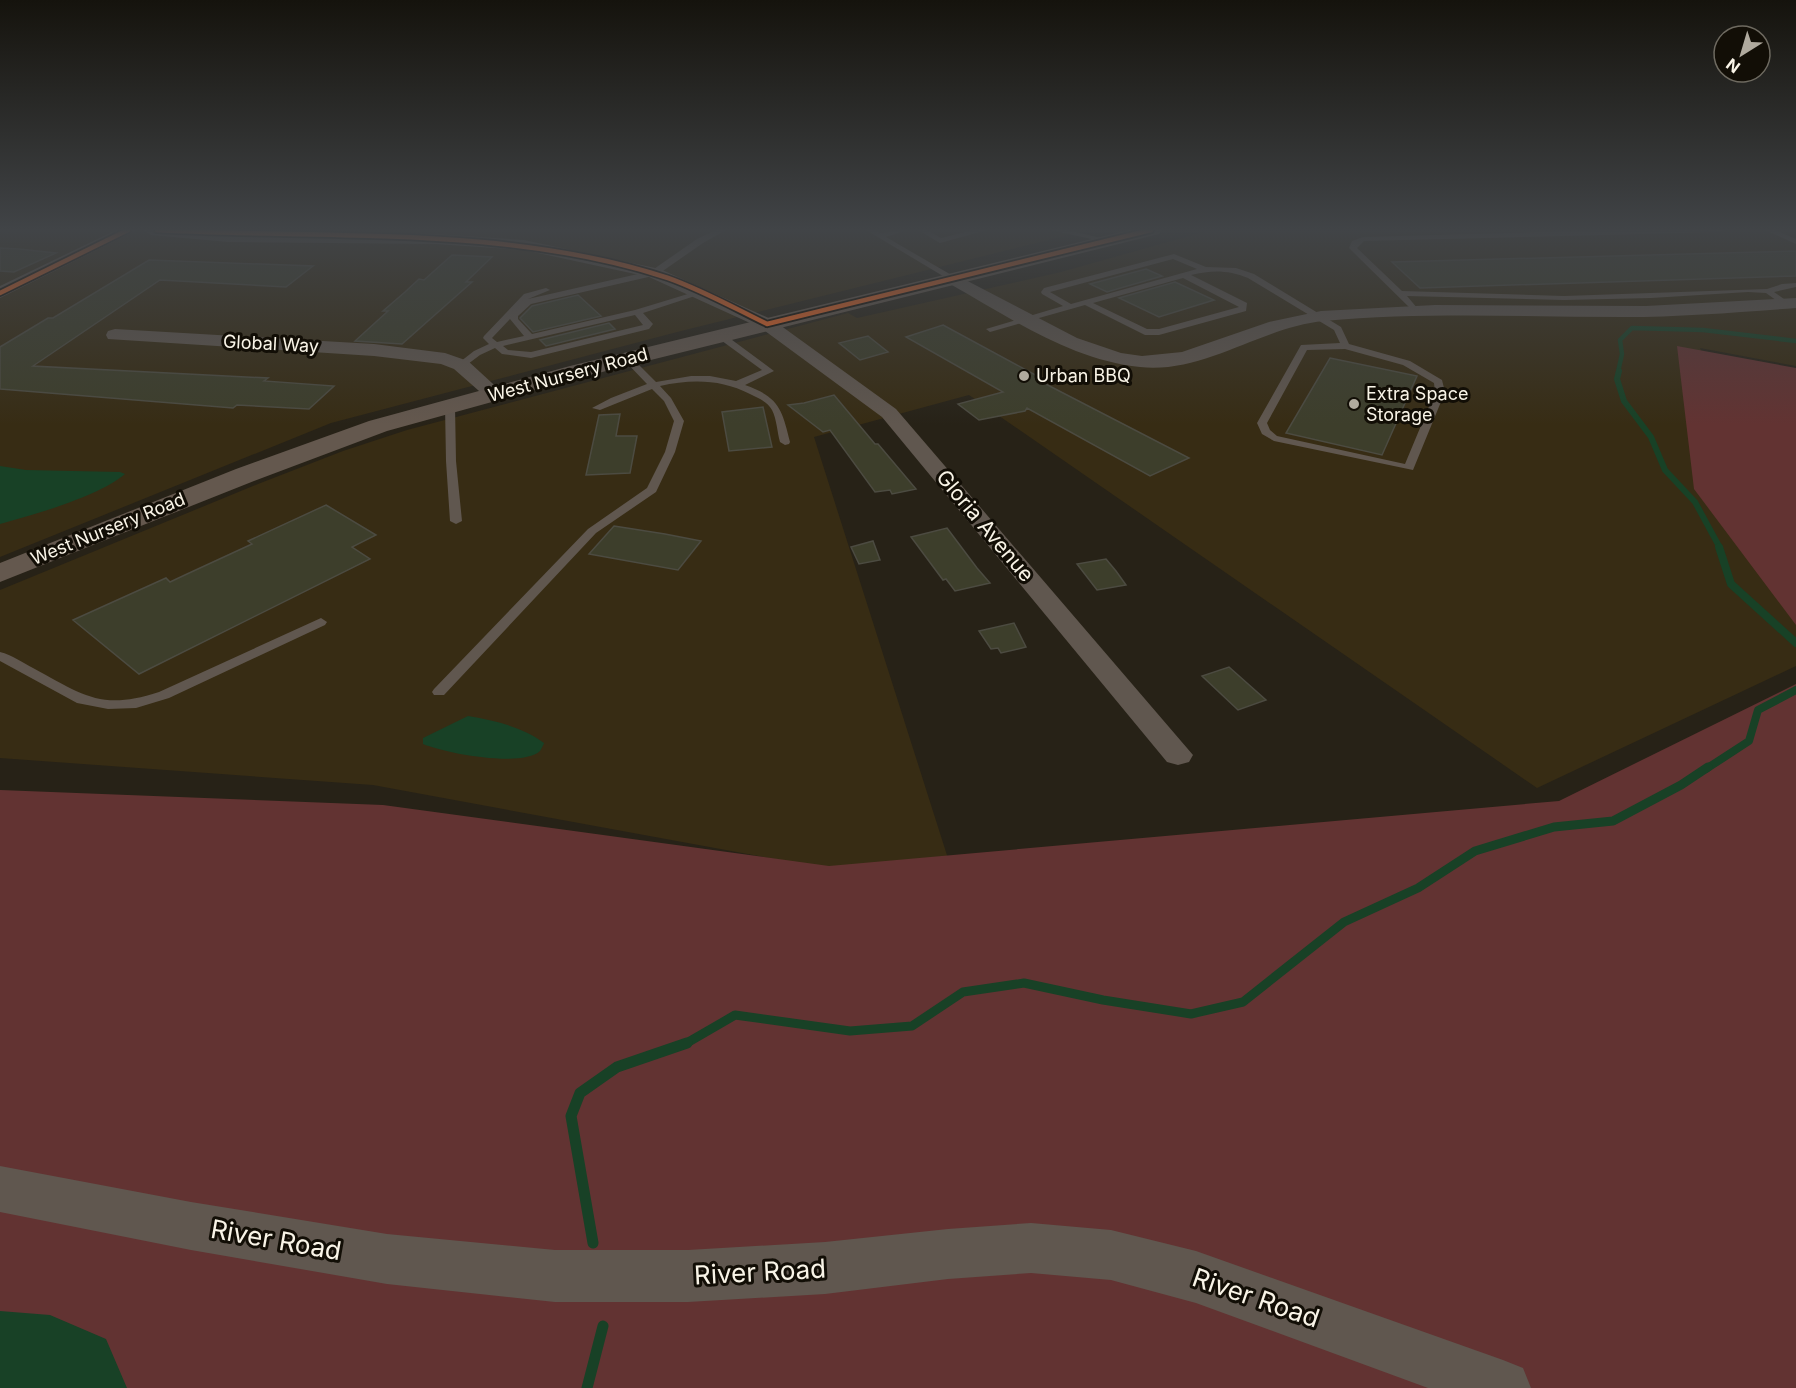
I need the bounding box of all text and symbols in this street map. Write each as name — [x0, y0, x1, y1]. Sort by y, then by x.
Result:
north arrow — [1712, 24, 1772, 84]
text: N — [1722, 54, 1744, 78]
street label: Global Way — [222, 331, 320, 357]
street label: West Nursery Road — [486, 343, 650, 406]
place label: Urban BBQ — [1036, 365, 1131, 386]
marker: Urban BBQ — [1017, 369, 1031, 383]
place label: Extra Space Storage — [1366, 383, 1468, 425]
marker: Extra Space Storage — [1347, 397, 1361, 411]
street label: Gloria Avenue — [931, 465, 1039, 587]
street label: West Nursery Road — [28, 488, 188, 569]
street label: River Road — [208, 1213, 344, 1266]
street label: River Road — [693, 1253, 827, 1290]
street label: River Road — [1189, 1261, 1324, 1334]

